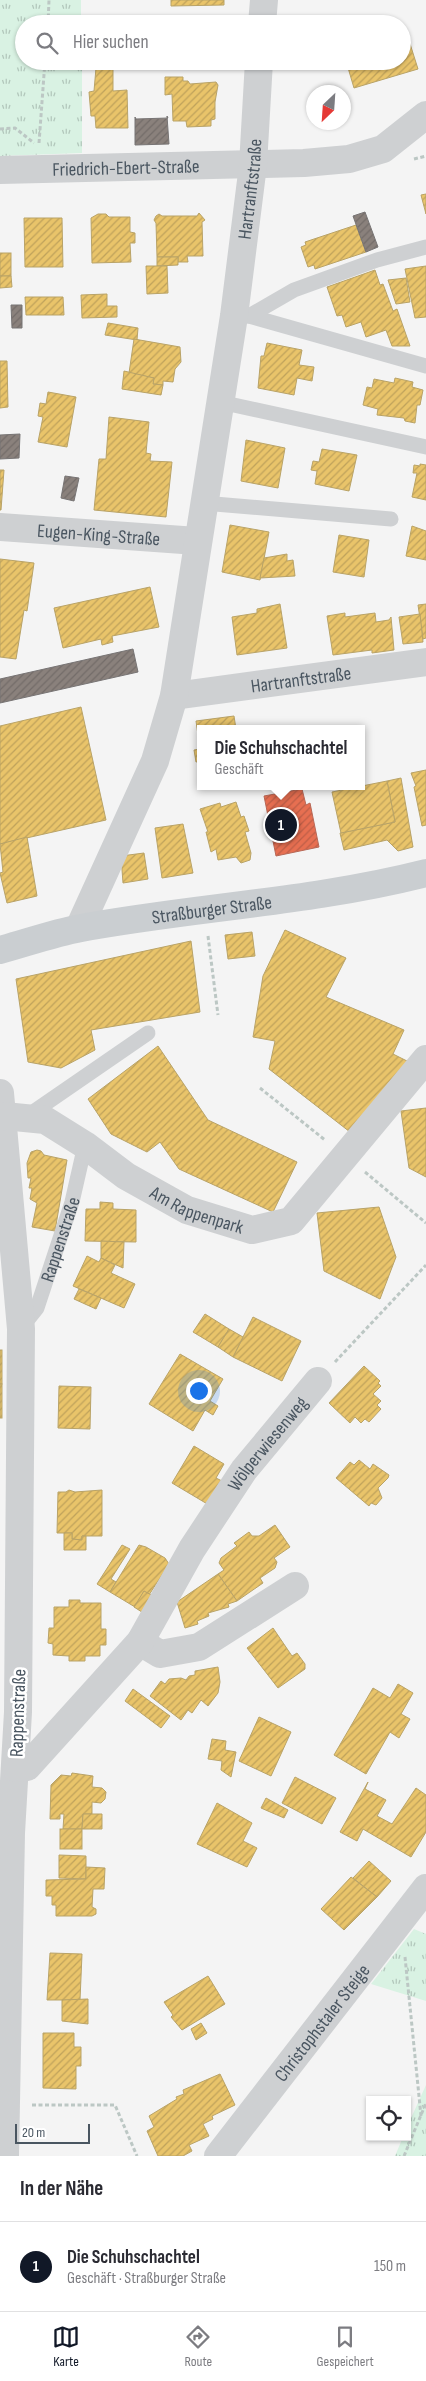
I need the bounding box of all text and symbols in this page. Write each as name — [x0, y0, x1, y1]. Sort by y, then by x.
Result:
search box — [15, 15, 411, 70]
icon: search — [33, 29, 61, 57]
text: Hier suchen — [73, 31, 149, 54]
north arrow — [306, 85, 351, 130]
street label: Hartranftstraße — [234, 138, 267, 241]
street label: Friedrich-Ebert-Straße — [52, 155, 200, 182]
street label: Eugen-King-Straße — [36, 520, 161, 551]
street label: Hartranftstraße — [249, 662, 353, 699]
popup — [197, 725, 365, 790]
text: Die Schuhschachtel — [215, 737, 347, 760]
text: Geschäft — [215, 760, 264, 779]
pin: 1 — [265, 806, 297, 844]
street label: Straßburger Straße — [150, 891, 273, 930]
street label: Am Rappenpark — [145, 1181, 247, 1240]
street label: Rappenstraße — [36, 1195, 86, 1285]
your location — [186, 1378, 212, 1404]
street label: Wölperwiesenweg — [223, 1392, 314, 1496]
street label: Rappenstraße — [5, 1669, 32, 1757]
street label: Christophstaler Steige — [270, 1960, 376, 2087]
map controls — [366, 2096, 411, 2141]
button: locate — [366, 2096, 411, 2141]
scale bar — [15, 2121, 90, 2144]
text: 20 m — [22, 2124, 45, 2141]
text: In der Nähe — [20, 2176, 103, 2201]
text: Die Schuhschachtel — [67, 2246, 200, 2269]
text: 1 — [33, 2257, 39, 2276]
text: 150 m — [374, 2257, 406, 2276]
text: Geschäft · Straßburger Straße — [67, 2269, 226, 2288]
tab: Karte — [52, 2323, 80, 2370]
tab: Route — [184, 2323, 212, 2370]
tab: Gespeichert — [317, 2323, 374, 2370]

